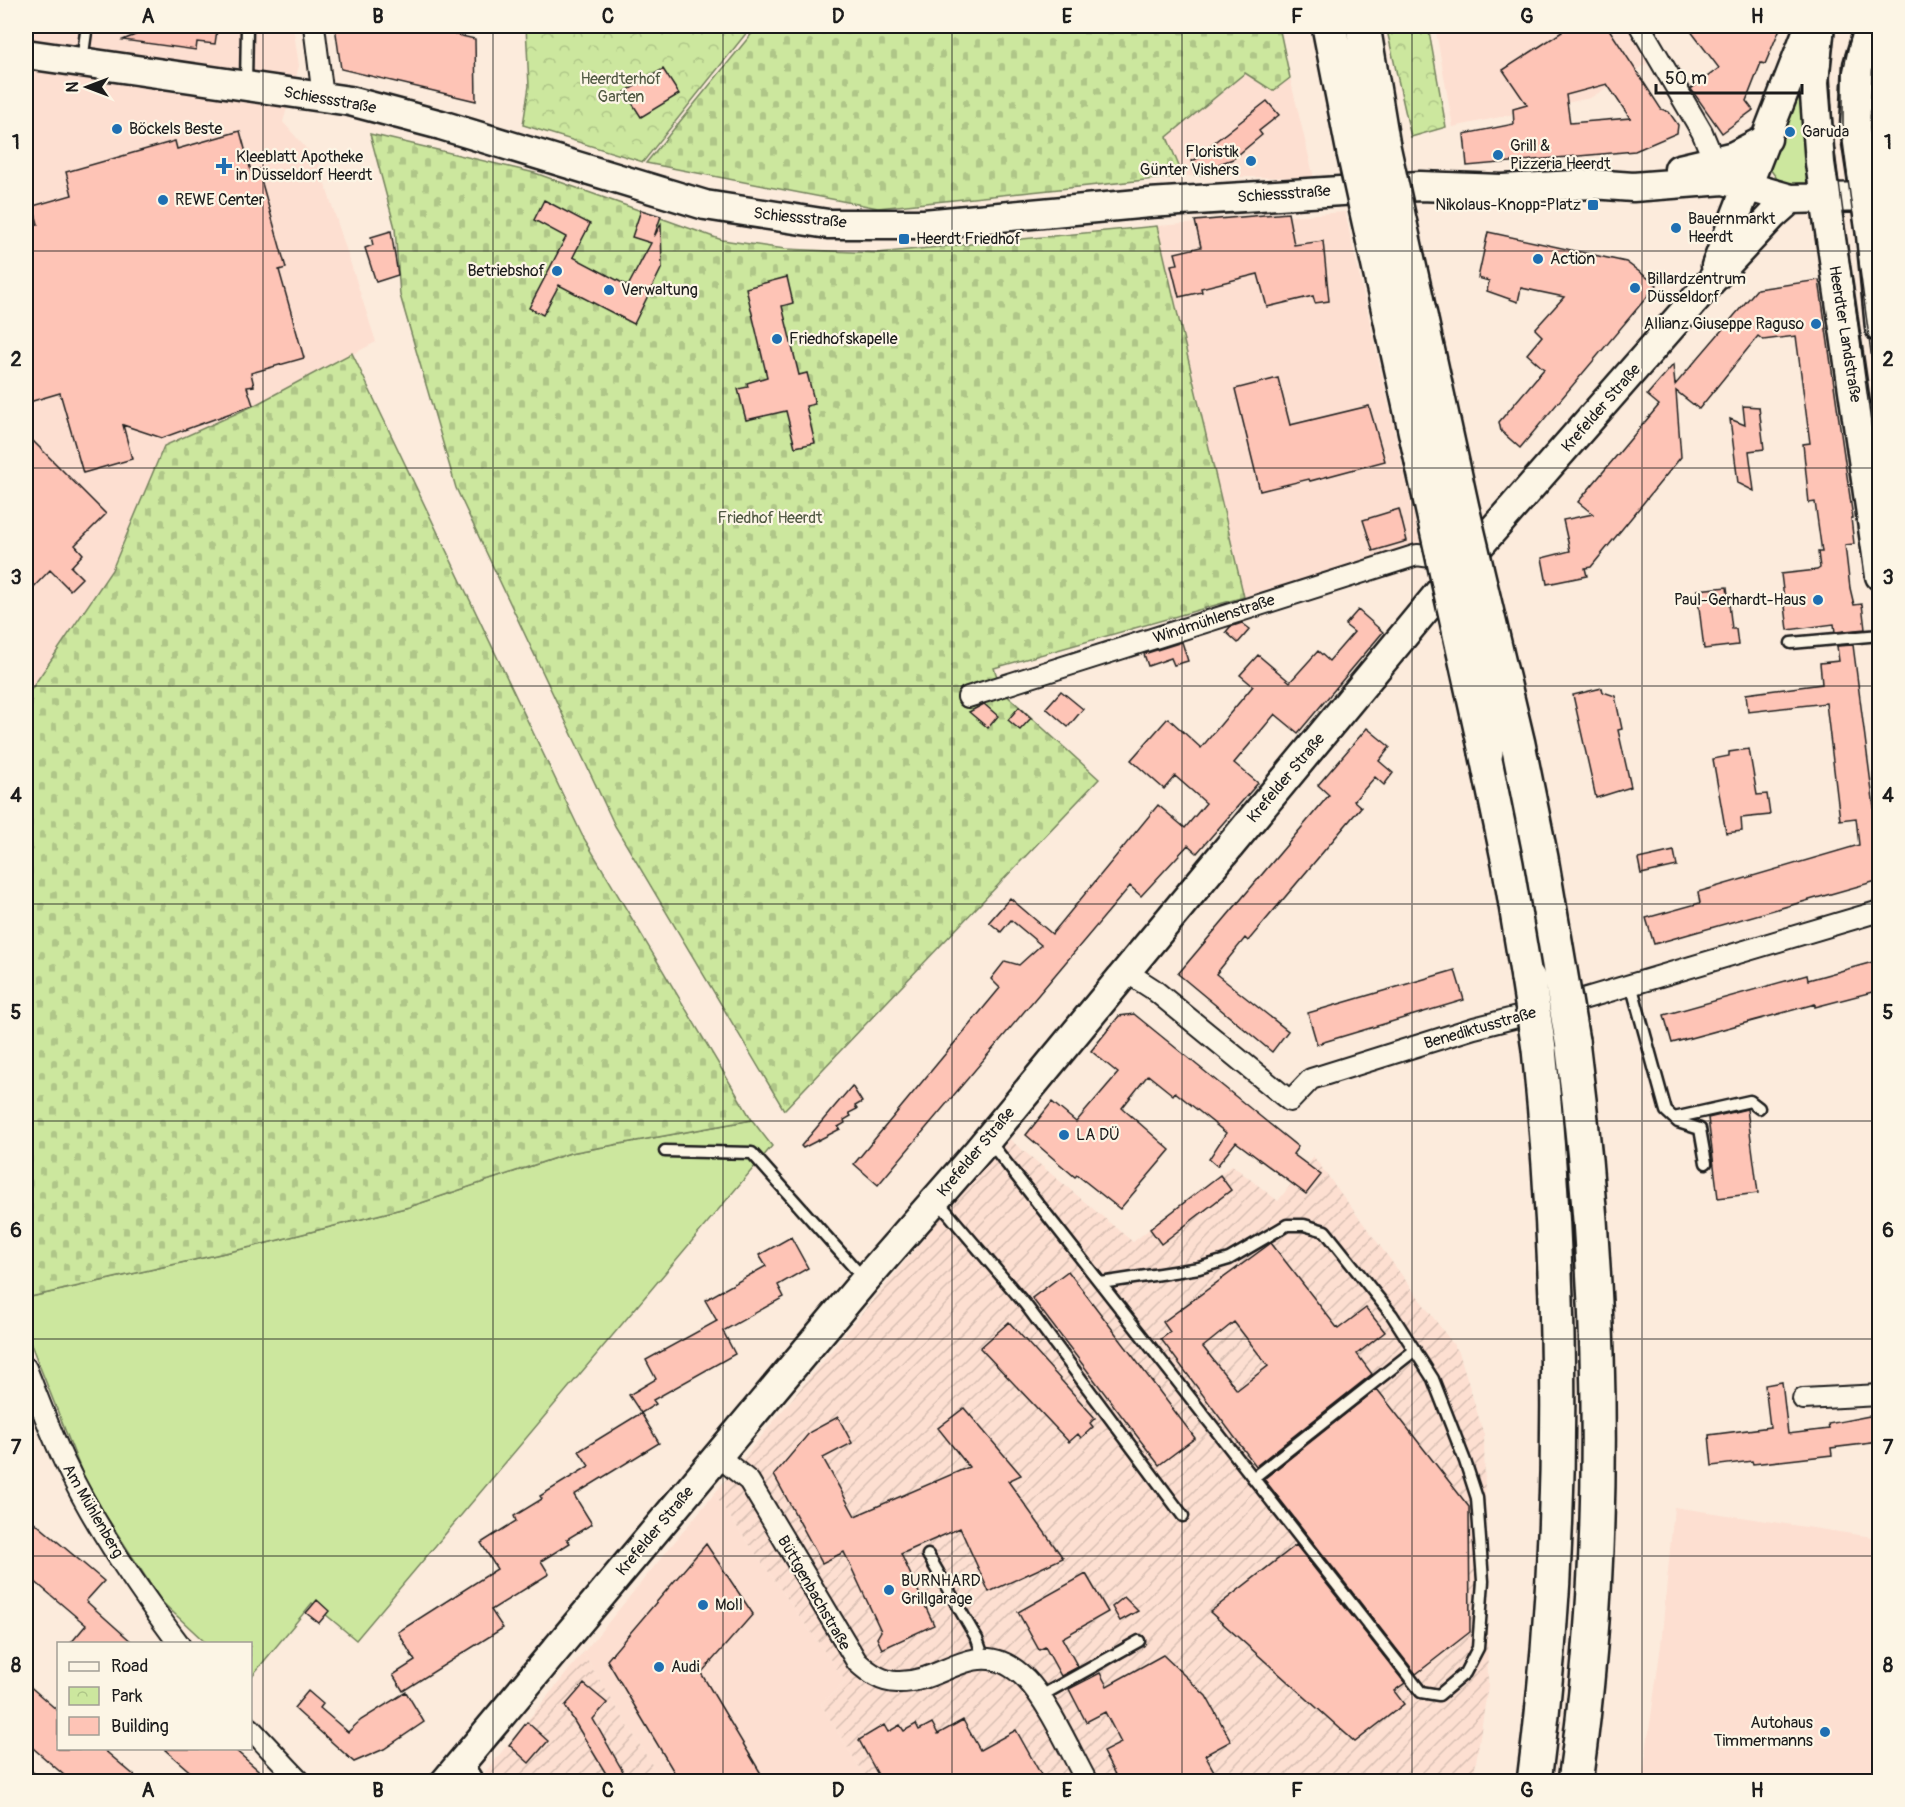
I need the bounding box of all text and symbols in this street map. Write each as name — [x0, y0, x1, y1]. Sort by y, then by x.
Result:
text: A — [142, 4, 155, 29]
text: B — [372, 4, 384, 29]
text: C — [602, 4, 614, 29]
text: D — [832, 4, 845, 29]
text: E — [1062, 4, 1073, 29]
text: F — [1291, 4, 1303, 29]
text: G — [1520, 4, 1534, 29]
text: H — [1751, 4, 1764, 29]
north arrow — [57, 57, 117, 117]
scale bar — [1656, 57, 1802, 95]
text: 50 m — [1665, 67, 1707, 90]
park label: Heerdterhof Garten — [580, 69, 662, 107]
text: N — [63, 81, 83, 92]
street label: Schiessstraße — [282, 82, 378, 118]
place label: Böckels Beste — [129, 119, 222, 139]
marker: Böckels Beste — [110, 122, 124, 136]
place label: Garuda — [1802, 122, 1849, 142]
marker: Garuda — [1783, 125, 1797, 139]
text: 1 — [12, 130, 20, 155]
text: 1 — [1884, 130, 1892, 155]
place label: Grill & Pizzeria Heerdt — [1510, 136, 1611, 174]
place label: Floristik Günter Vishers — [1140, 142, 1239, 180]
place label: Kleeblatt Apotheke in Düsseldorf Heerdt — [236, 147, 373, 185]
marker: Grill & Pizzeria Heerdt — [1491, 148, 1505, 162]
marker: Floristik Günter Vishers — [1244, 154, 1258, 168]
marker: Kleeblatt Apotheke in Düsseldorf Heerdt — [217, 159, 231, 173]
street label: Schiessstraße — [1237, 181, 1331, 207]
place label: REWE Center — [175, 190, 265, 210]
marker: REWE Center — [156, 193, 170, 207]
place label: Nikolaus-Knopp-Platz — [1435, 195, 1581, 215]
marker: Nikolaus-Knopp-Platz — [1586, 198, 1600, 212]
street label: Schiessstraße — [752, 203, 848, 233]
place label: Bauernmarkt Heerdt — [1688, 209, 1776, 247]
marker: Bauernmarkt Heerdt — [1669, 221, 1683, 235]
place label: Heerdt Friedhof — [916, 229, 1021, 249]
marker: Heerdt Friedhof — [897, 232, 911, 246]
place label: Action — [1550, 249, 1595, 269]
marker: Action — [1531, 252, 1545, 266]
place label: Betriebshof — [468, 261, 545, 281]
marker: Betriebshof — [550, 264, 564, 278]
street label: Heerdter Landstraße — [1824, 264, 1866, 404]
place label: Billardzentrum Düsseldorf — [1647, 269, 1746, 307]
place label: Verwaltung — [621, 280, 698, 300]
marker: Billardzentrum Düsseldorf — [1628, 281, 1642, 295]
marker: Verwaltung — [602, 283, 616, 297]
place label: Allianz Giuseppe Raguso — [1644, 314, 1804, 334]
marker: Allianz Giuseppe Raguso — [1809, 317, 1823, 331]
place label: Friedhofskapelle — [789, 329, 898, 349]
marker: Friedhofskapelle — [770, 332, 784, 346]
text: 2 — [10, 347, 22, 372]
text: 2 — [1882, 347, 1894, 372]
street label: Krefelder Straße — [1557, 360, 1645, 456]
park label: Friedhof Heerdt — [718, 508, 823, 528]
text: 3 — [10, 565, 22, 590]
text: 3 — [1882, 565, 1894, 590]
street label: Windmühlenstraße — [1151, 590, 1277, 648]
place label: Paul-Gerhardt-Haus — [1674, 590, 1806, 610]
marker: Paul-Gerhardt-Haus — [1811, 593, 1825, 607]
street label: Krefelder Straße — [1243, 729, 1329, 827]
text: 4 — [10, 783, 22, 808]
text: 4 — [1882, 783, 1894, 808]
text: 5 — [11, 1000, 22, 1025]
text: 5 — [1883, 1000, 1894, 1025]
street label: Benediktusstraße — [1422, 1002, 1539, 1054]
street label: Krefelder Straße — [933, 1103, 1019, 1201]
place label: LA DÜ — [1076, 1125, 1120, 1145]
marker: LA DÜ — [1057, 1128, 1071, 1142]
text: 6 — [10, 1218, 22, 1243]
text: 6 — [1882, 1218, 1894, 1243]
text: 7 — [11, 1435, 22, 1460]
text: 7 — [1883, 1435, 1894, 1460]
street label: Am Mühlenberg — [58, 1461, 128, 1561]
street label: Krefelder Straße — [612, 1482, 698, 1580]
street label: Büttgenbachstraße — [773, 1532, 855, 1654]
place label: BURNHARD Grillgarage — [901, 1571, 981, 1609]
marker: BURNHARD Grillgarage — [882, 1583, 896, 1597]
place label: Moll — [715, 1595, 743, 1615]
marker: Moll — [696, 1598, 710, 1612]
legend — [57, 1642, 252, 1750]
text: 8 — [11, 1653, 21, 1678]
text: 8 — [1883, 1653, 1893, 1678]
text: Road — [111, 1655, 148, 1678]
place label: Audi — [671, 1657, 700, 1677]
marker: Audi — [652, 1660, 666, 1674]
text: Park — [111, 1685, 143, 1708]
place label: Autohaus Timmermanns — [1714, 1713, 1813, 1751]
text: Building — [111, 1715, 169, 1738]
marker: Autohaus Timmermanns — [1818, 1725, 1832, 1739]
text: A — [142, 1778, 155, 1803]
text: B — [372, 1778, 384, 1803]
text: C — [602, 1778, 614, 1803]
text: D — [832, 1778, 845, 1803]
text: E — [1062, 1778, 1073, 1803]
text: F — [1291, 1778, 1303, 1803]
text: G — [1520, 1778, 1534, 1803]
text: H — [1751, 1778, 1764, 1803]

